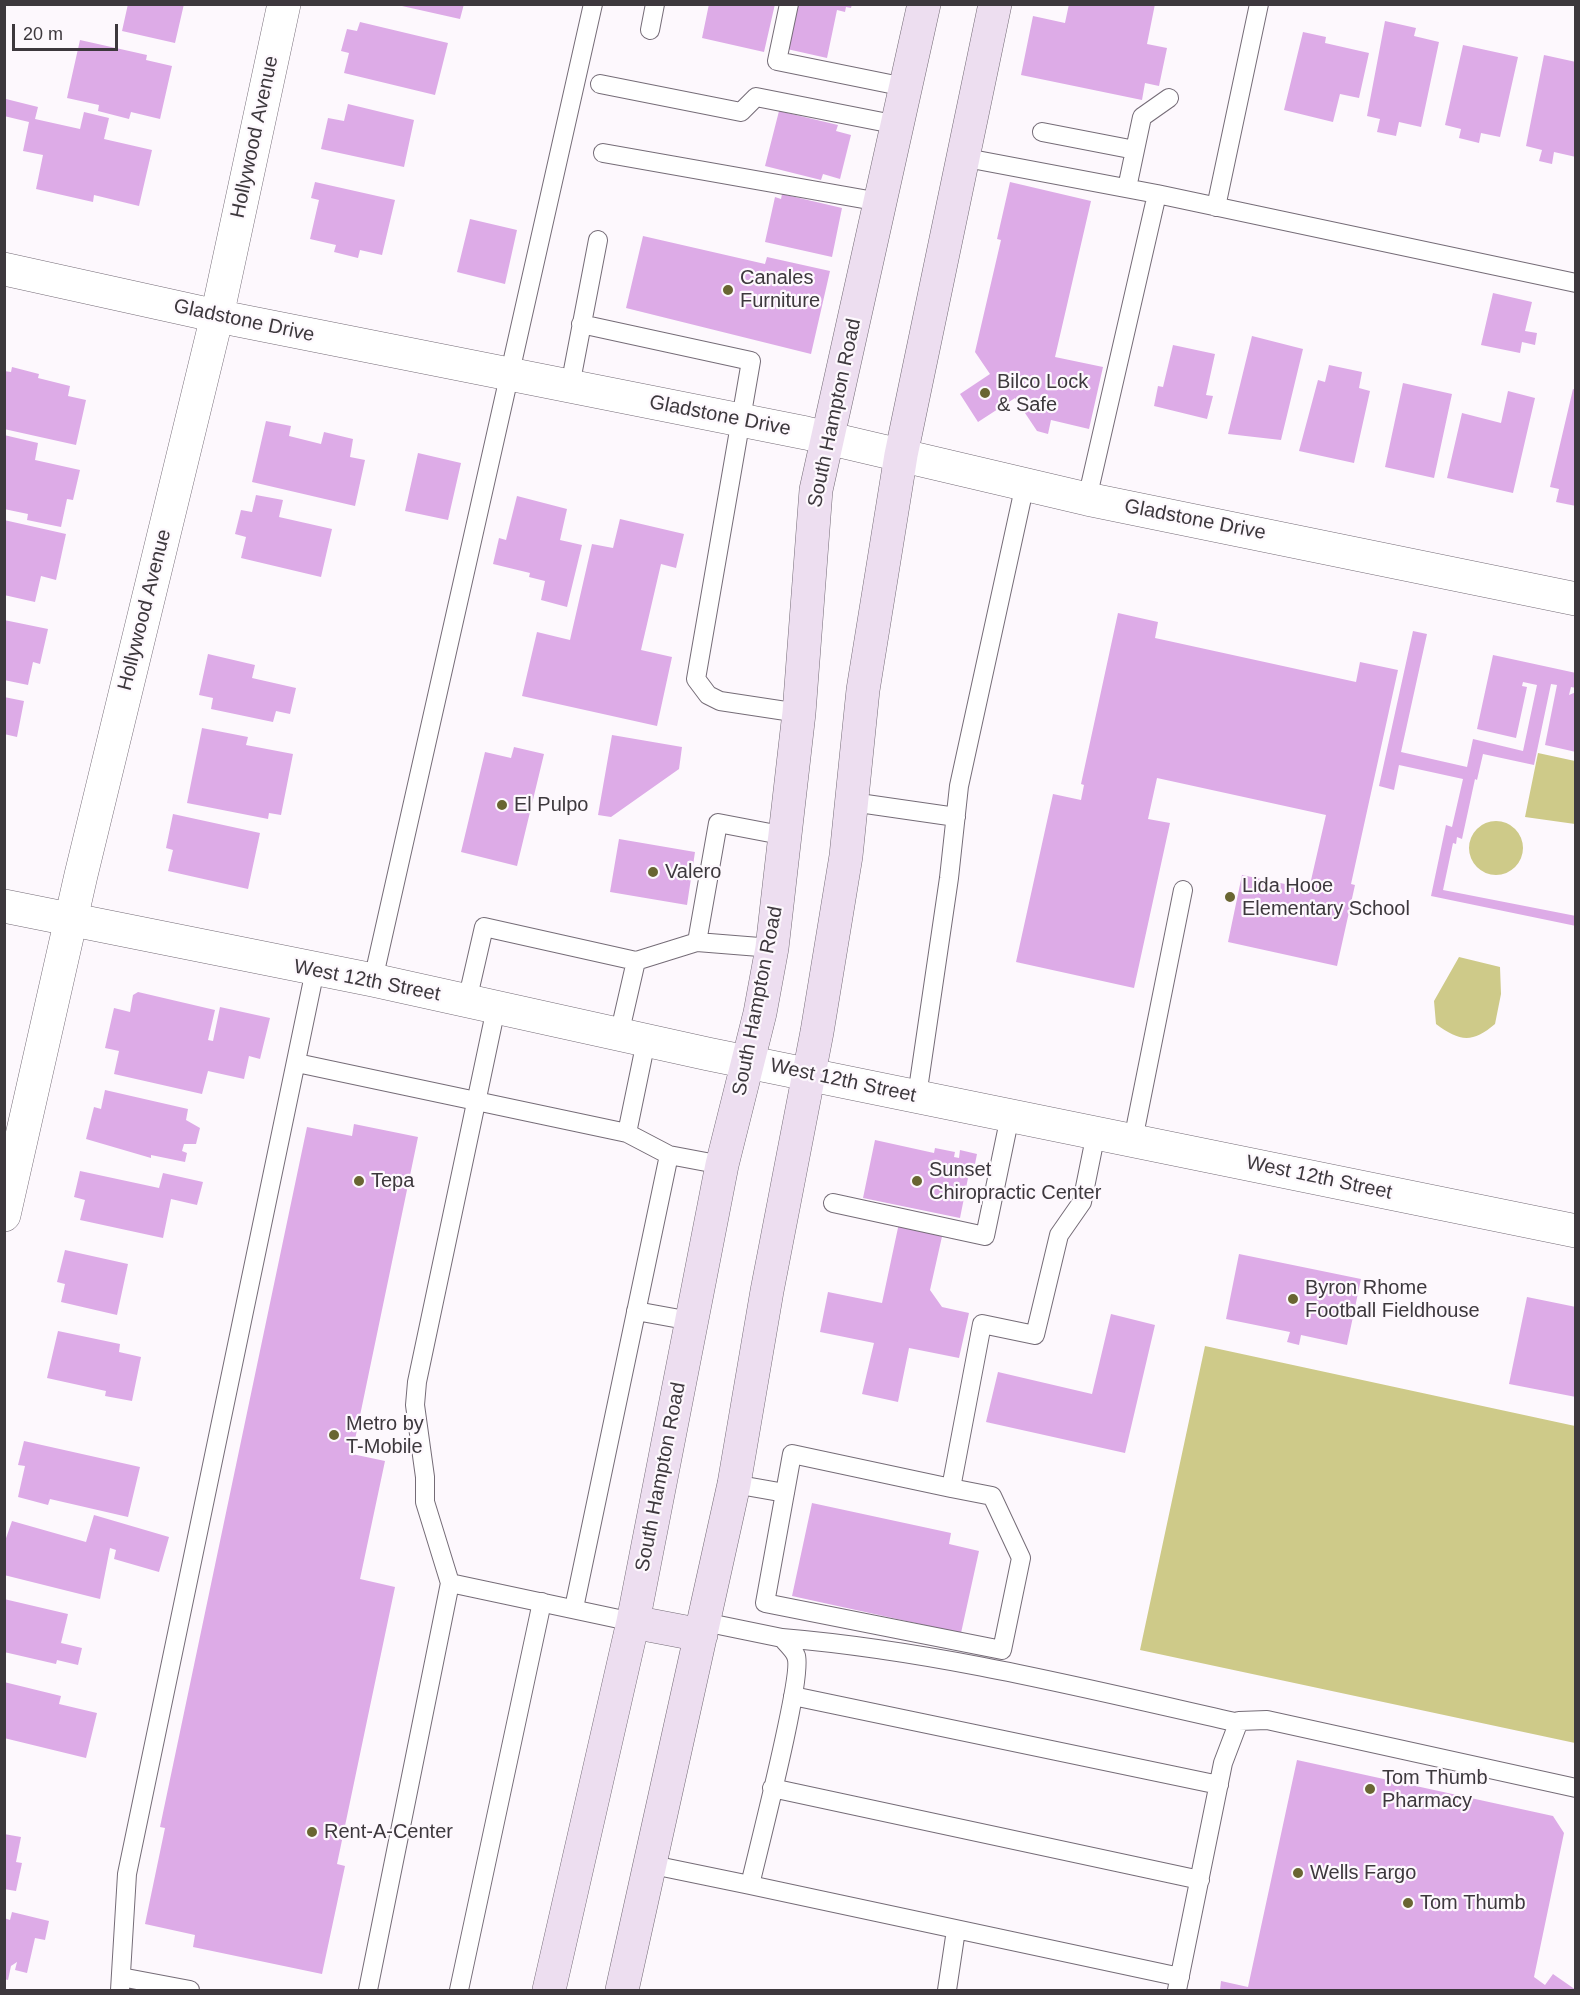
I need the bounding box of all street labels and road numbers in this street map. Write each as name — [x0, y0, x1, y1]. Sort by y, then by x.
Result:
street label: Hollywood Avenue — [226, 54, 284, 220]
street label: Gladstone Drive — [171, 294, 317, 348]
street label: South Hampton Road — [803, 316, 867, 510]
street label: Gladstone Drive — [647, 391, 793, 441]
street label: Gladstone Drive — [1122, 495, 1268, 545]
street label: Hollywood Avenue — [113, 527, 177, 693]
street label: South Hampton Road — [728, 904, 788, 1098]
street label: West 12th Street — [292, 955, 442, 1007]
street label: West 12th Street — [768, 1054, 918, 1108]
street label: West 12th Street — [1244, 1151, 1394, 1205]
street label: South Hampton Road — [631, 1380, 691, 1574]

